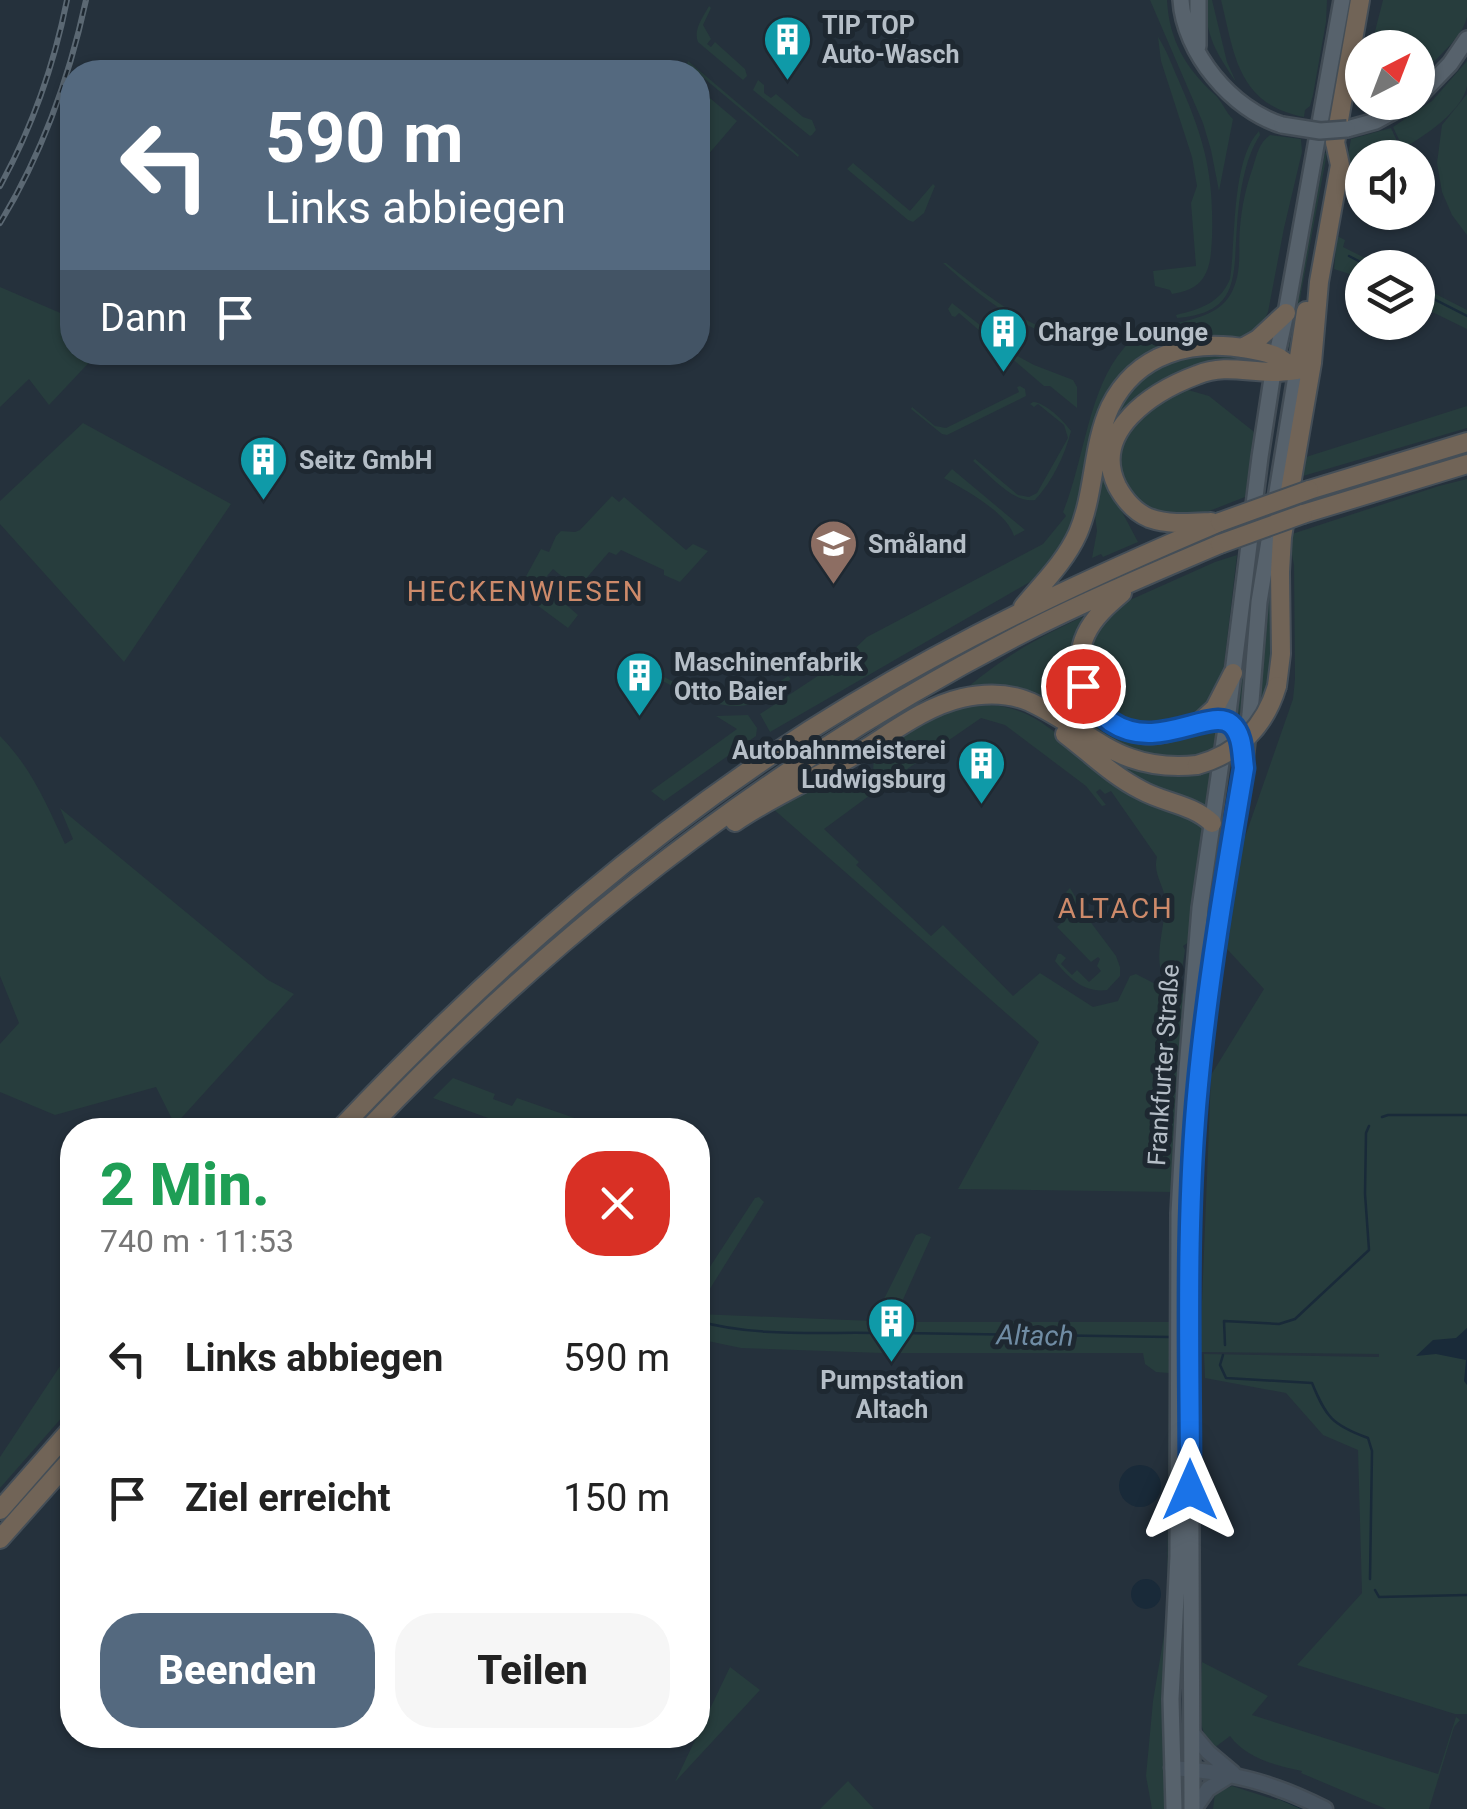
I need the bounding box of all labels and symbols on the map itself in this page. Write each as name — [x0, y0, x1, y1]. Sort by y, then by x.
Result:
place label: TIP TOP Auto-Wasch — [822, 11, 959, 69]
building icon: TIP TOP Auto-Wasch — [761, 13, 813, 81]
north arrow — [1345, 30, 1435, 120]
building icon: Charge Lounge — [977, 306, 1029, 374]
place label: Charge Lounge — [1038, 318, 1208, 347]
building icon: Seitz GmbH — [238, 434, 290, 502]
place label: Seitz GmbH — [299, 446, 432, 475]
school or university icon: Småland — [807, 518, 859, 586]
place label: Småland — [868, 530, 967, 559]
district label: HECKENWIESEN — [407, 575, 645, 608]
pin — [1041, 644, 1126, 729]
place label: Maschinenfabrik Otto Baier — [674, 648, 863, 706]
building icon: Maschinenfabrik Otto Baier — [613, 650, 665, 718]
place label: Autobahnmeisterei Ludwigsburg — [732, 736, 946, 794]
building icon: Autobahnmeisterei Ludwigsburg — [955, 738, 1007, 806]
district label: ALTACH — [1058, 892, 1174, 925]
street label: Frankfurter Straße — [1142, 963, 1185, 1167]
building icon: Pumpstation Altach — [866, 1296, 918, 1364]
water label: Altach — [994, 1318, 1074, 1353]
place label: Pumpstation Altach — [820, 1366, 964, 1424]
position arrow — [1138, 1438, 1242, 1542]

